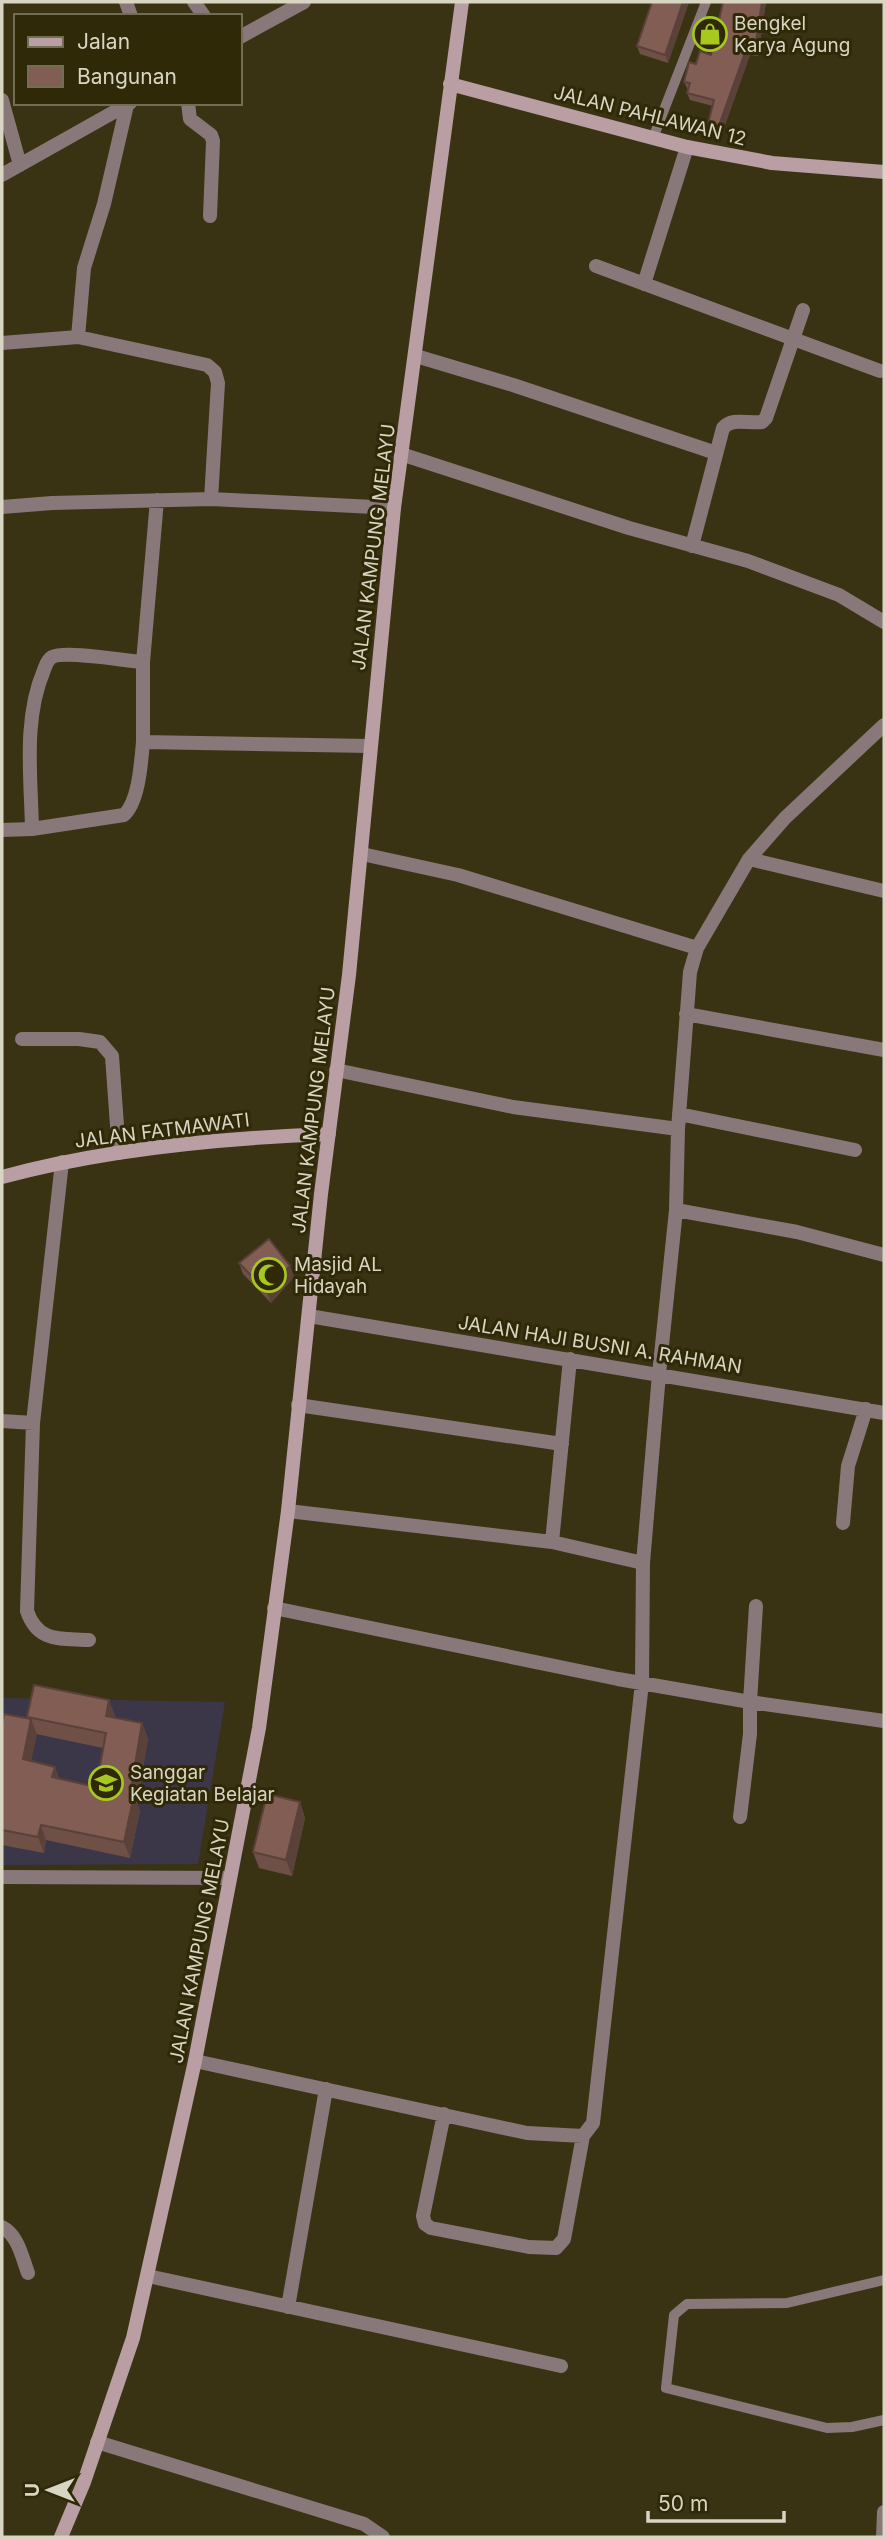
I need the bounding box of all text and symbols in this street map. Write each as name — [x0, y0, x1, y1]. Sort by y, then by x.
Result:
place label: Bengkel Karya Agung — [734, 12, 850, 57]
legend — [14, 14, 242, 105]
shop icon: Bengkel Karya Agung — [691, 15, 729, 53]
text: Jalan — [77, 29, 130, 54]
text: Bangunan — [77, 64, 177, 89]
street label: JALAN PAHLAWAN 12 — [551, 80, 749, 151]
street label: JALAN KAMPUNG MELAYU — [347, 422, 400, 672]
street label: JALAN KAMPUNG MELAYU — [287, 985, 340, 1235]
street label: JALAN FATMAWATI — [73, 1108, 251, 1153]
place label: Masjid AL Hidayah — [294, 1253, 382, 1298]
mosque icon: Masjid AL Hidayah — [250, 1256, 288, 1294]
street label: JALAN HAJI BUSNI A. RAHMAN — [456, 1311, 744, 1378]
place label: Sanggar Kegiatan Belajar — [130, 1761, 275, 1806]
school or university icon: Sanggar Kegiatan Belajar — [87, 1764, 125, 1802]
street label: JALAN KAMPUNG MELAYU — [165, 1817, 234, 2065]
north arrow — [14, 2455, 84, 2525]
scale bar — [648, 2480, 784, 2524]
text: U — [21, 2483, 44, 2497]
text: 50 m — [658, 2491, 708, 2516]

